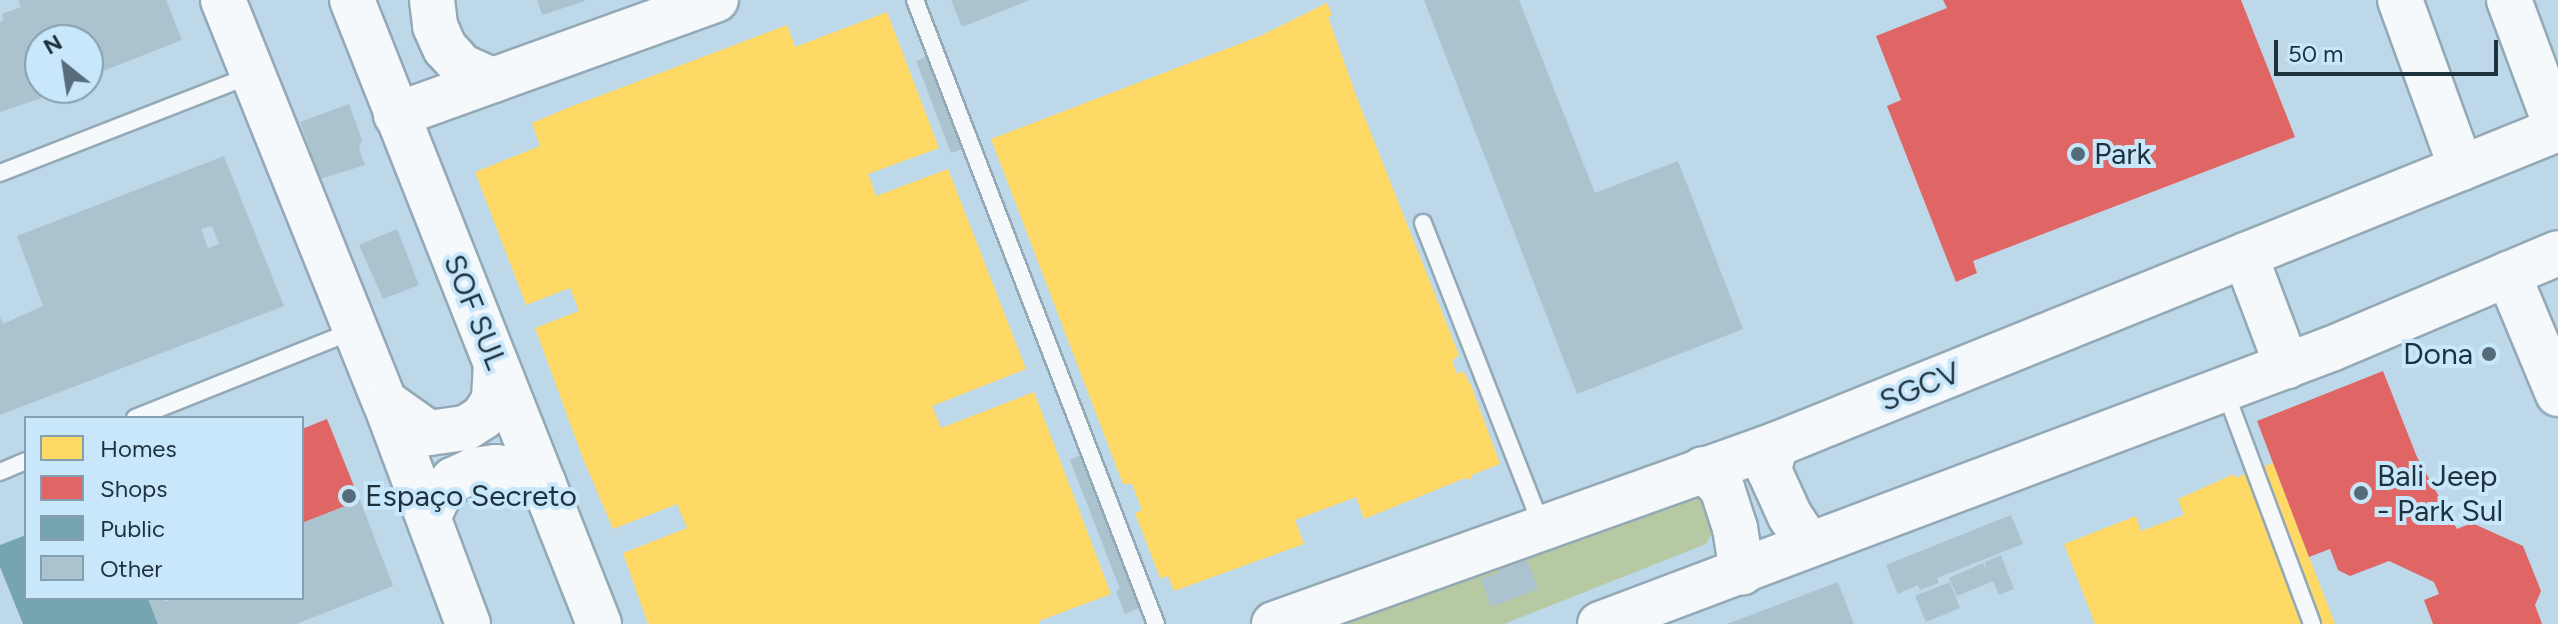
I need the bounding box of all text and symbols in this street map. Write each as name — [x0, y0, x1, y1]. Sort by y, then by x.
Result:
north arrow — [24, 24, 104, 104]
scale bar — [2278, 24, 2502, 74]
text: N — [39, 29, 67, 60]
text: 50 m — [2288, 39, 2344, 68]
place label: Park — [2094, 136, 2151, 172]
marker: Park — [2069, 145, 2087, 163]
street label: SOF SUL — [436, 249, 514, 375]
place label: Dona — [2403, 336, 2473, 372]
marker: Dona — [2480, 345, 2498, 363]
street label: SGCV — [1874, 355, 1966, 419]
legend — [24, 416, 304, 600]
text: Homes — [100, 434, 177, 463]
place label: Bali Jeep - Park Sul — [2377, 458, 2503, 528]
text: Shops — [100, 474, 167, 503]
place label: Espaço Secreto — [365, 478, 577, 514]
marker: Bali Jeep - Park Sul — [2352, 484, 2370, 502]
marker: Espaço Secreto — [340, 487, 358, 505]
text: Public — [100, 514, 165, 543]
text: Other — [100, 554, 162, 583]

